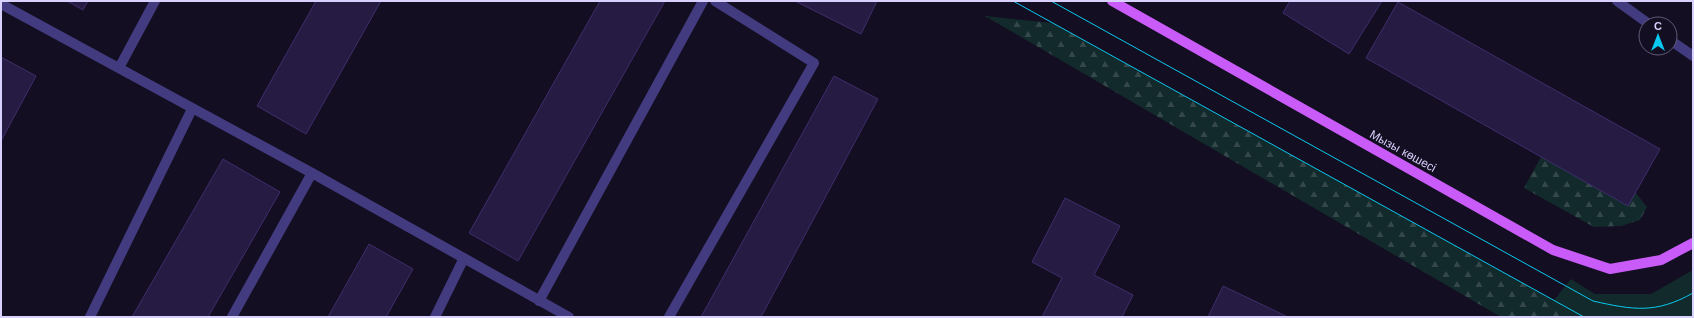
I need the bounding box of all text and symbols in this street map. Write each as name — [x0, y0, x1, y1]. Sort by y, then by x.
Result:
north arrow — [1638, 16, 1678, 56]
text: С — [1654, 20, 1662, 33]
street label: Мызы көшесі — [1367, 127, 1439, 175]

